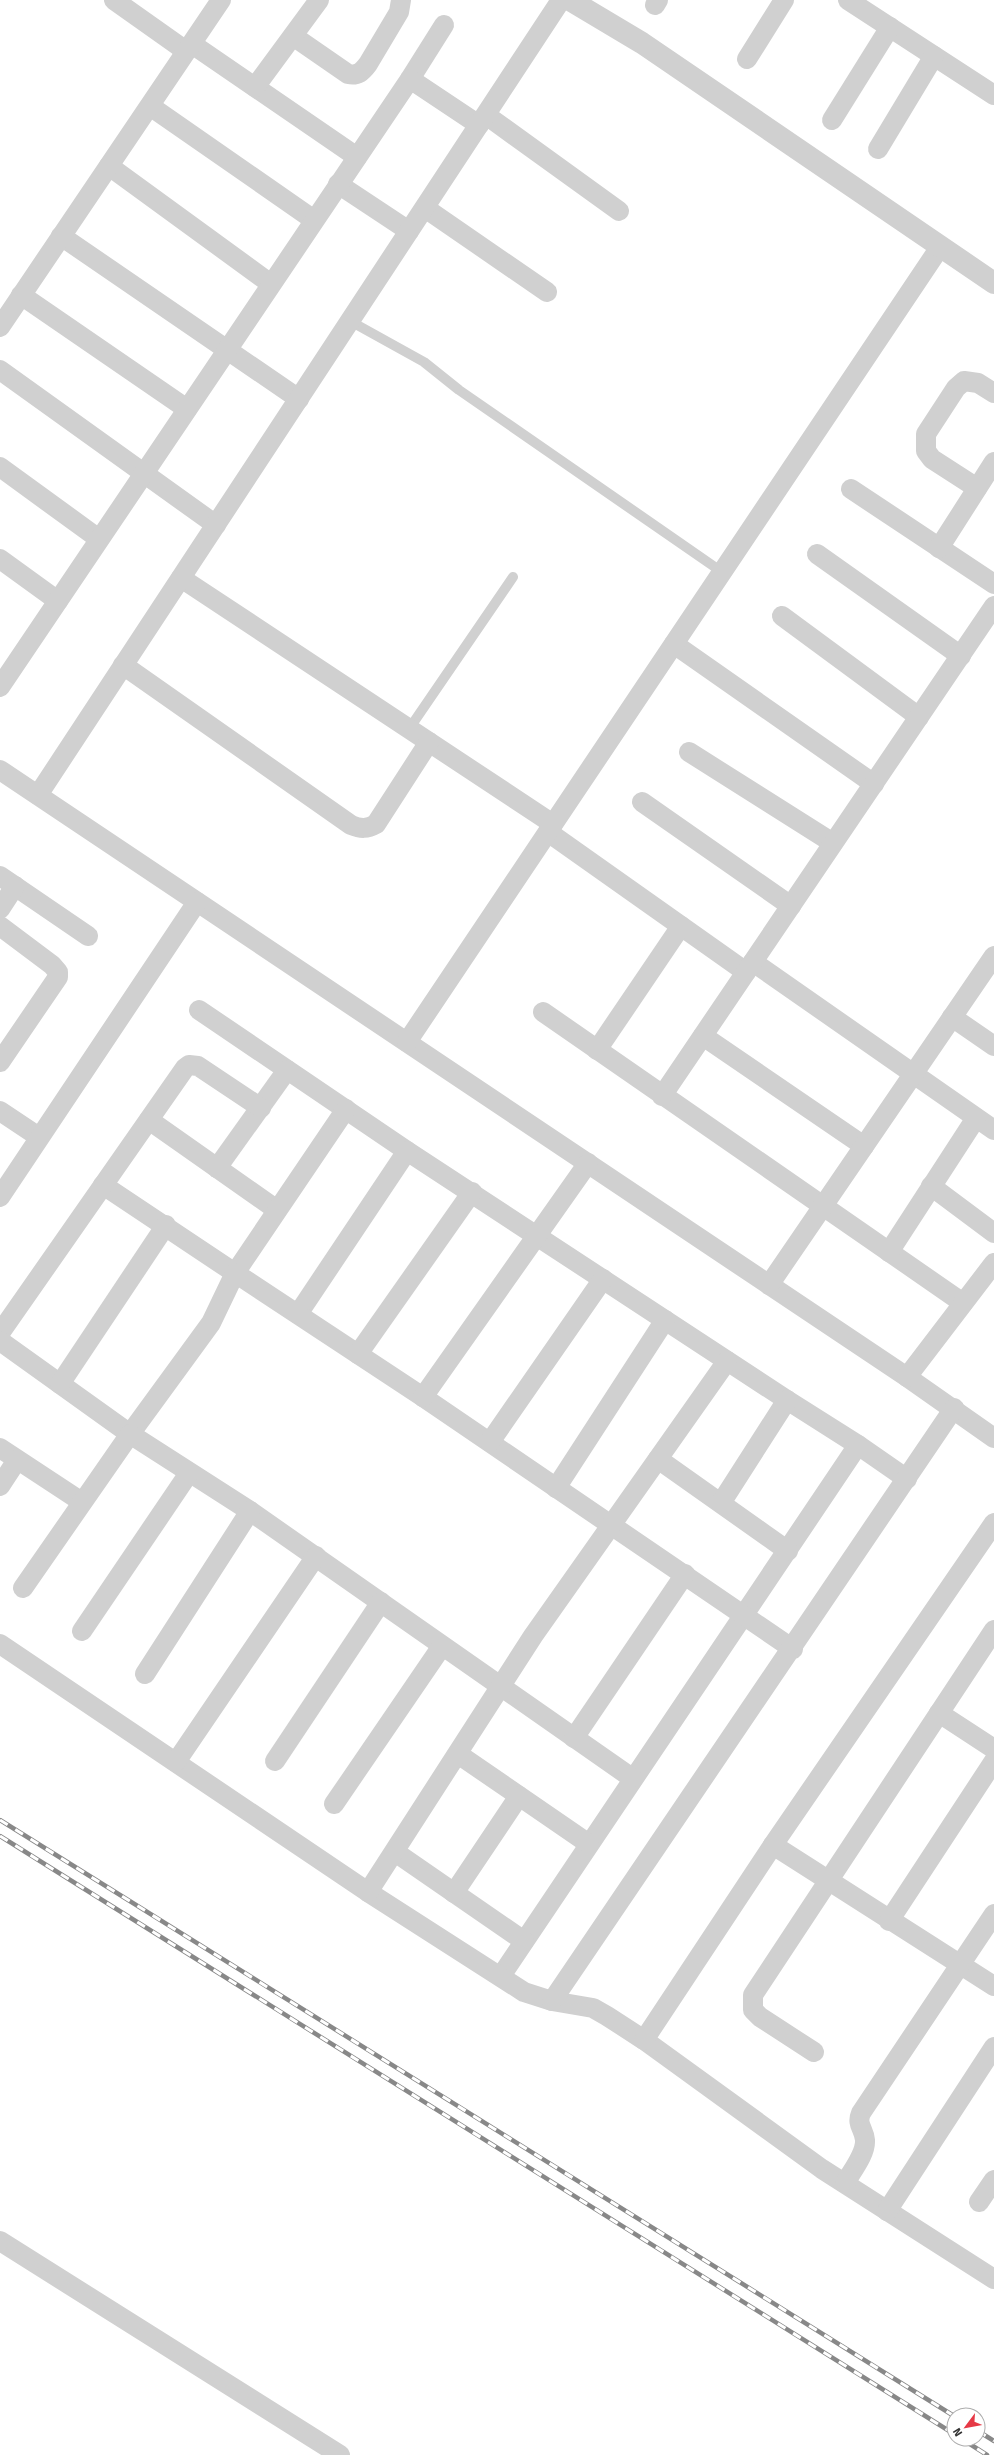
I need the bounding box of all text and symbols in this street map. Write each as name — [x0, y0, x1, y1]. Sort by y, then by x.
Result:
north arrow — [946, 2407, 986, 2447]
text: N — [950, 2425, 965, 2439]

